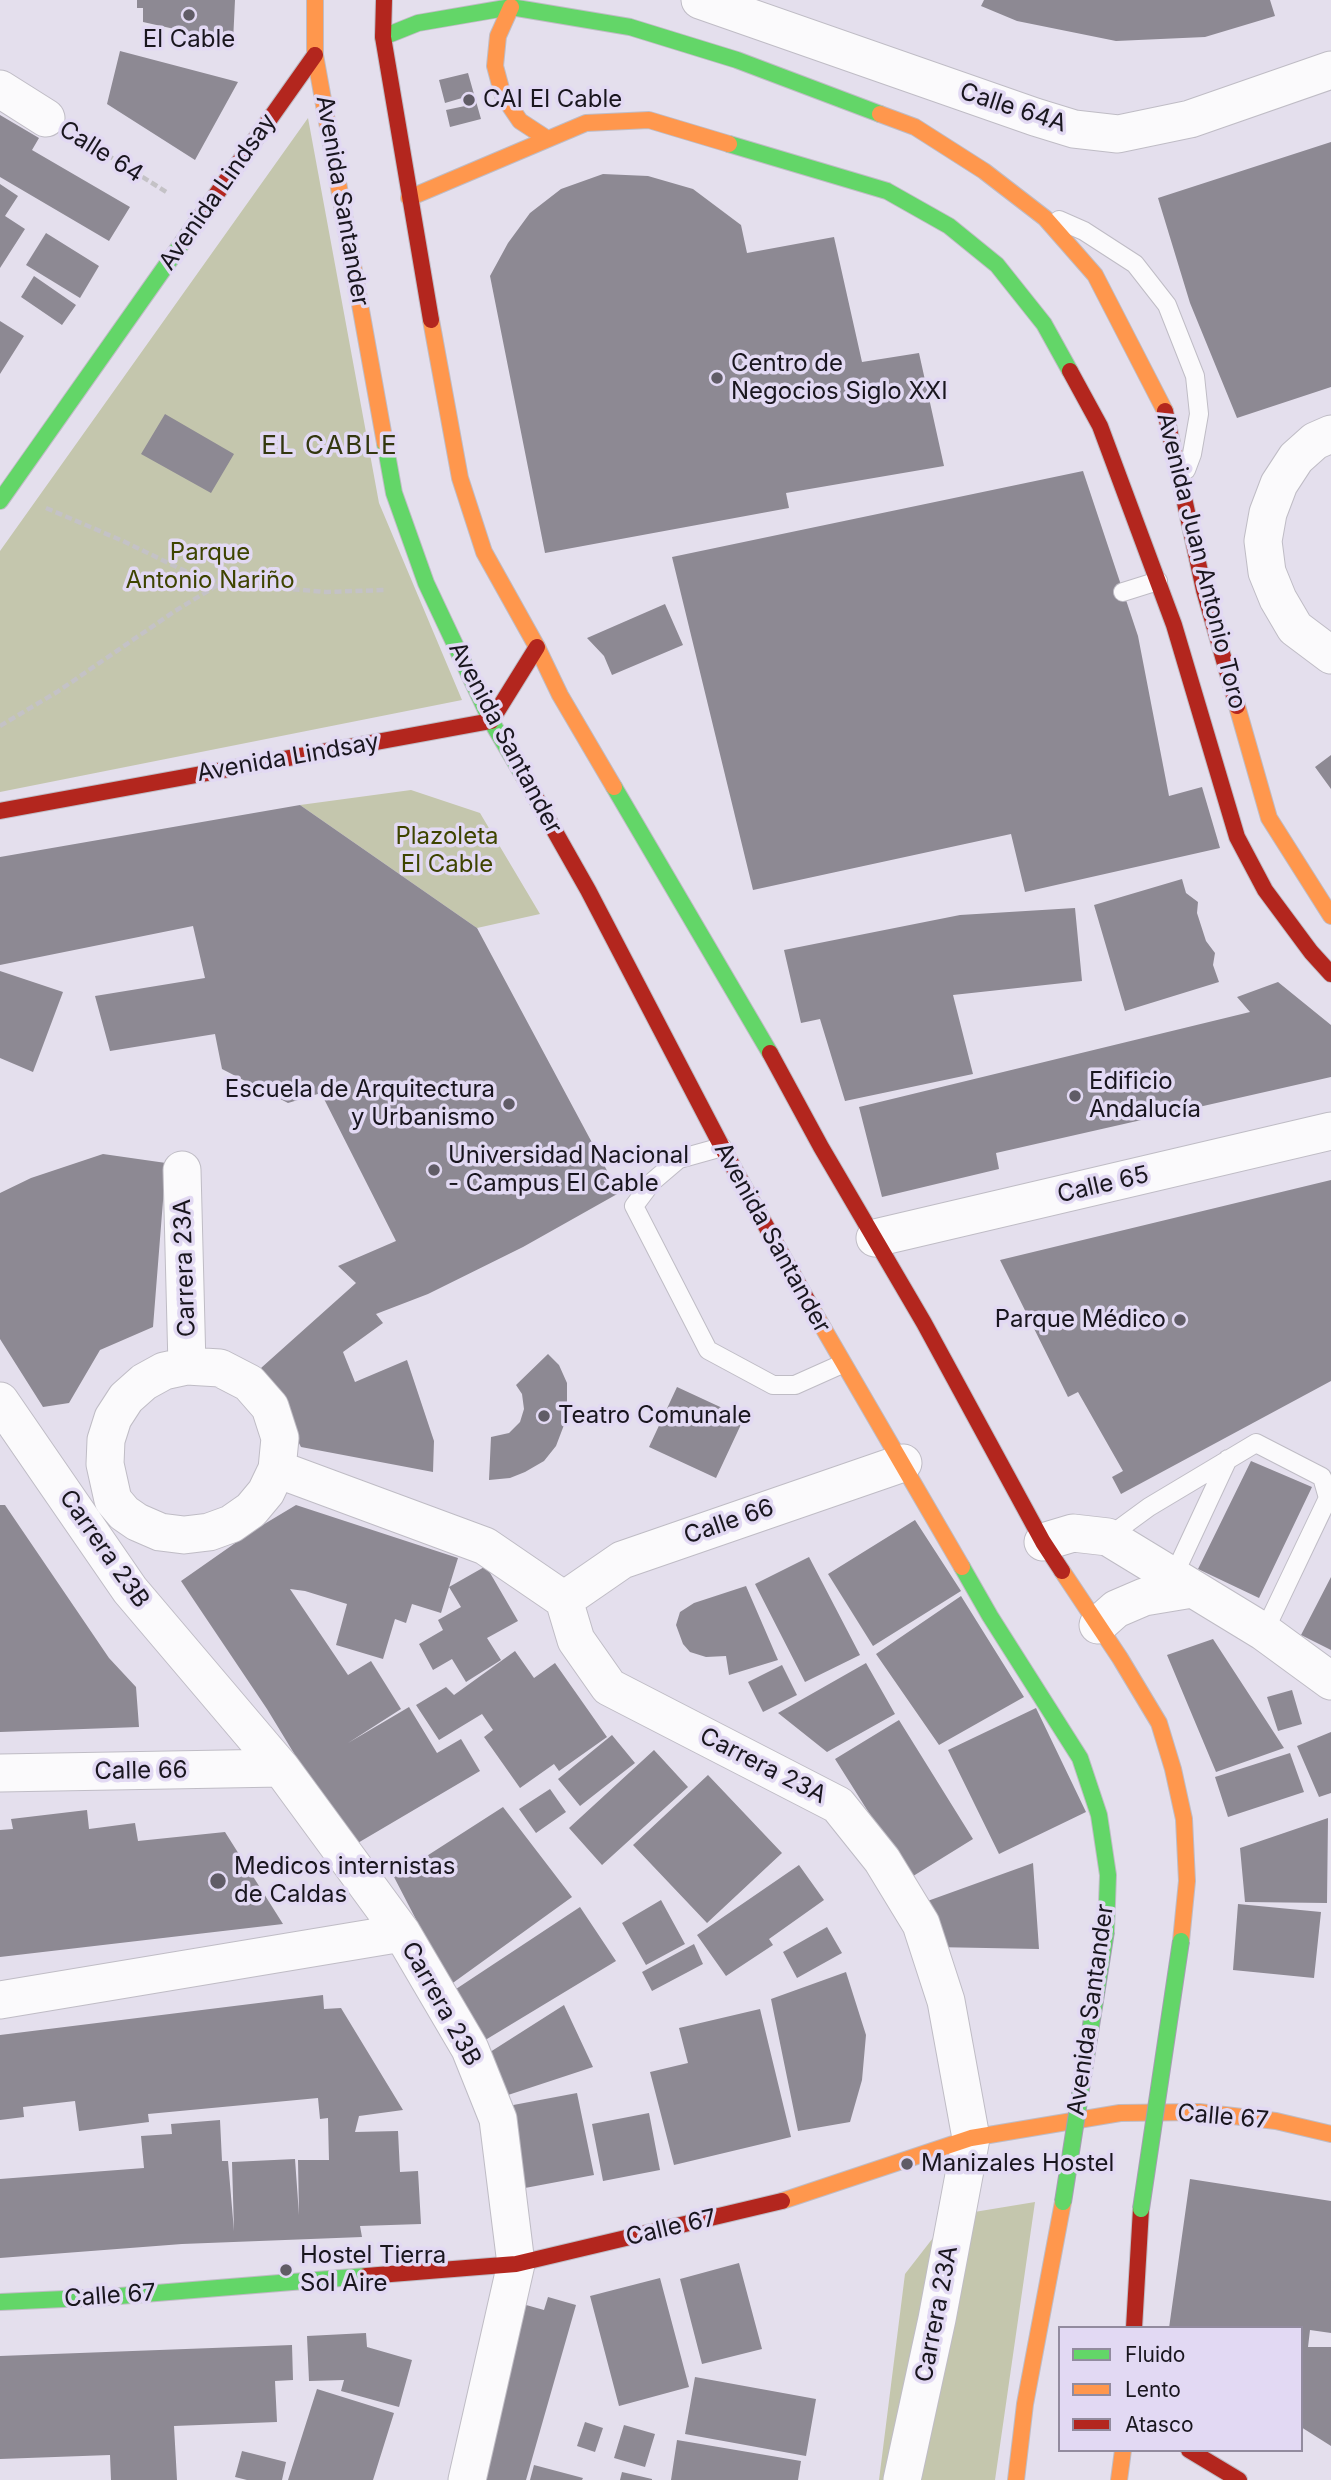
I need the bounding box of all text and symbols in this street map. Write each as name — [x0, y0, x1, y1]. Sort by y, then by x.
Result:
marker: El Cable — [181, 7, 197, 23]
place label: El Cable — [143, 26, 235, 54]
street label: Calle 64A — [956, 77, 1070, 139]
place label: CAI El Cable — [483, 86, 622, 114]
marker: CAI El Cable — [461, 92, 477, 108]
street label: Avenida Santander — [309, 93, 375, 309]
street label: Avenida Lindsay — [153, 108, 283, 276]
street label: Calle 64 — [54, 115, 148, 189]
place label: Centro de Negocios Siglo XXI — [731, 350, 948, 406]
marker: Centro de Negocios Siglo XXI — [709, 370, 725, 386]
street label: Avenida Juan Antonio Toro — [1150, 410, 1252, 712]
district label: EL CABLE — [262, 430, 398, 462]
park label: Parque Antonio Nariño — [125, 539, 295, 595]
street label: Avenida Santander — [442, 637, 568, 839]
street label: Avenida Lindsay — [195, 728, 381, 788]
park label: Plazoleta El Cable — [395, 823, 499, 879]
place label: Edificio Andalucía — [1089, 1068, 1201, 1124]
place label: Escuela de Arquitectura y Urbanismo — [225, 1076, 495, 1132]
marker: Edificio Andalucía — [1067, 1088, 1083, 1104]
marker: Escuela de Arquitectura y Urbanismo — [501, 1096, 517, 1112]
street label: Avenida Santander — [708, 1138, 836, 1338]
place label: Universidad Nacional - Campus El Cable — [448, 1142, 689, 1198]
street label: Calle 65 — [1055, 1161, 1151, 1209]
marker: Universidad Nacional - Campus El Cable — [426, 1162, 442, 1178]
street label: Carrera 23A — [168, 1198, 202, 1338]
place label: Parque Médico — [995, 1306, 1166, 1334]
marker: Parque Médico — [1172, 1312, 1188, 1328]
place label: Teatro Comunale — [558, 1402, 752, 1430]
marker: Teatro Comunale — [536, 1408, 552, 1424]
street label: Carrera 23B — [53, 1484, 155, 1614]
street label: Calle 66 — [680, 1493, 778, 1551]
street label: Carrera 23A — [695, 1722, 831, 1810]
street label: Calle 66 — [94, 1756, 188, 1786]
place label: Medicos internistas de Caldas — [234, 1853, 455, 1909]
marker: Medicos internistas de Caldas — [208, 1871, 228, 1891]
street label: Avenida Santander — [1062, 1902, 1120, 2118]
street label: Carrera 23B — [395, 1937, 487, 2071]
street label: Calle 67 — [1176, 2099, 1270, 2135]
place label: Manizales Hostel — [921, 2150, 1114, 2178]
marker: Manizales Hostel — [899, 2156, 915, 2172]
street label: Calle 67 — [623, 2204, 719, 2252]
place label: Hostel Tierra Sol Aire — [300, 2242, 446, 2298]
street label: Carrera 23A — [910, 2243, 964, 2385]
marker: Hostel Tierra Sol Aire — [278, 2262, 294, 2278]
street label: Calle 67 — [63, 2278, 157, 2314]
legend — [1058, 2326, 1303, 2452]
text: Fluido — [1125, 2342, 1185, 2367]
text: Lento — [1125, 2377, 1181, 2402]
text: Atasco — [1125, 2412, 1194, 2437]

